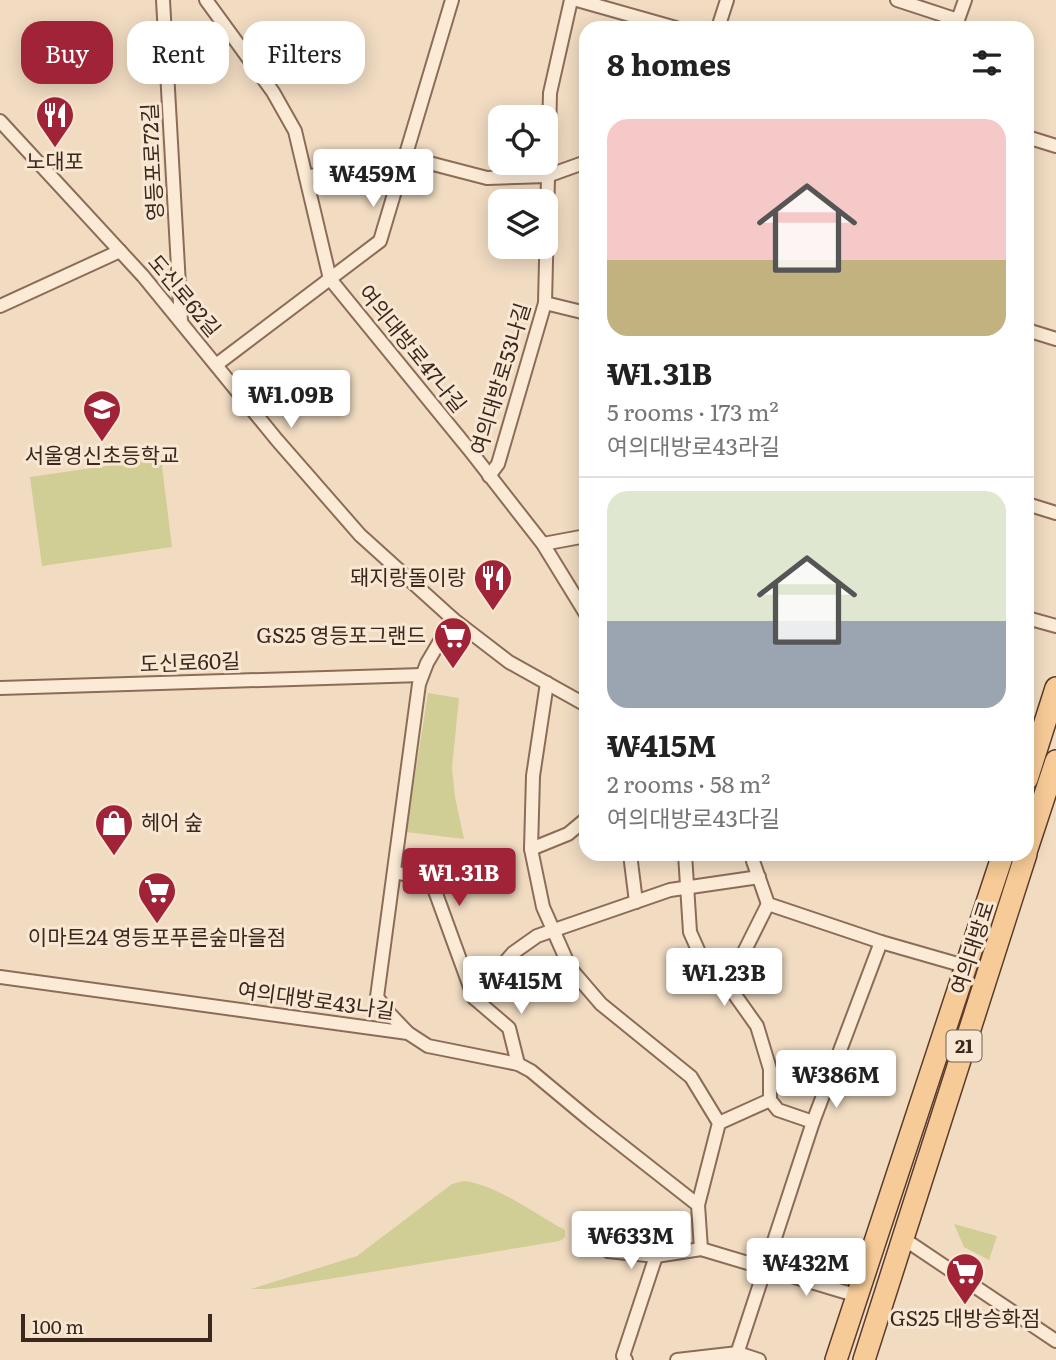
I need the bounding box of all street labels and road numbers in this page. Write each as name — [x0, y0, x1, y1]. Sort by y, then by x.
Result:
street label: 영등포로72길 — [132, 102, 169, 222]
street label: 도신로62길 — [142, 246, 230, 342]
street label: 여의대방로47나길 — [353, 277, 475, 418]
street label: 여의대방로53나길 — [461, 299, 536, 458]
street label: 도신로60길 — [139, 643, 241, 678]
street label: 여의대방로 — [941, 896, 1000, 998]
street label: 여의대방로43나길 — [236, 972, 397, 1025]
road number: 21 — [946, 1030, 982, 1062]

